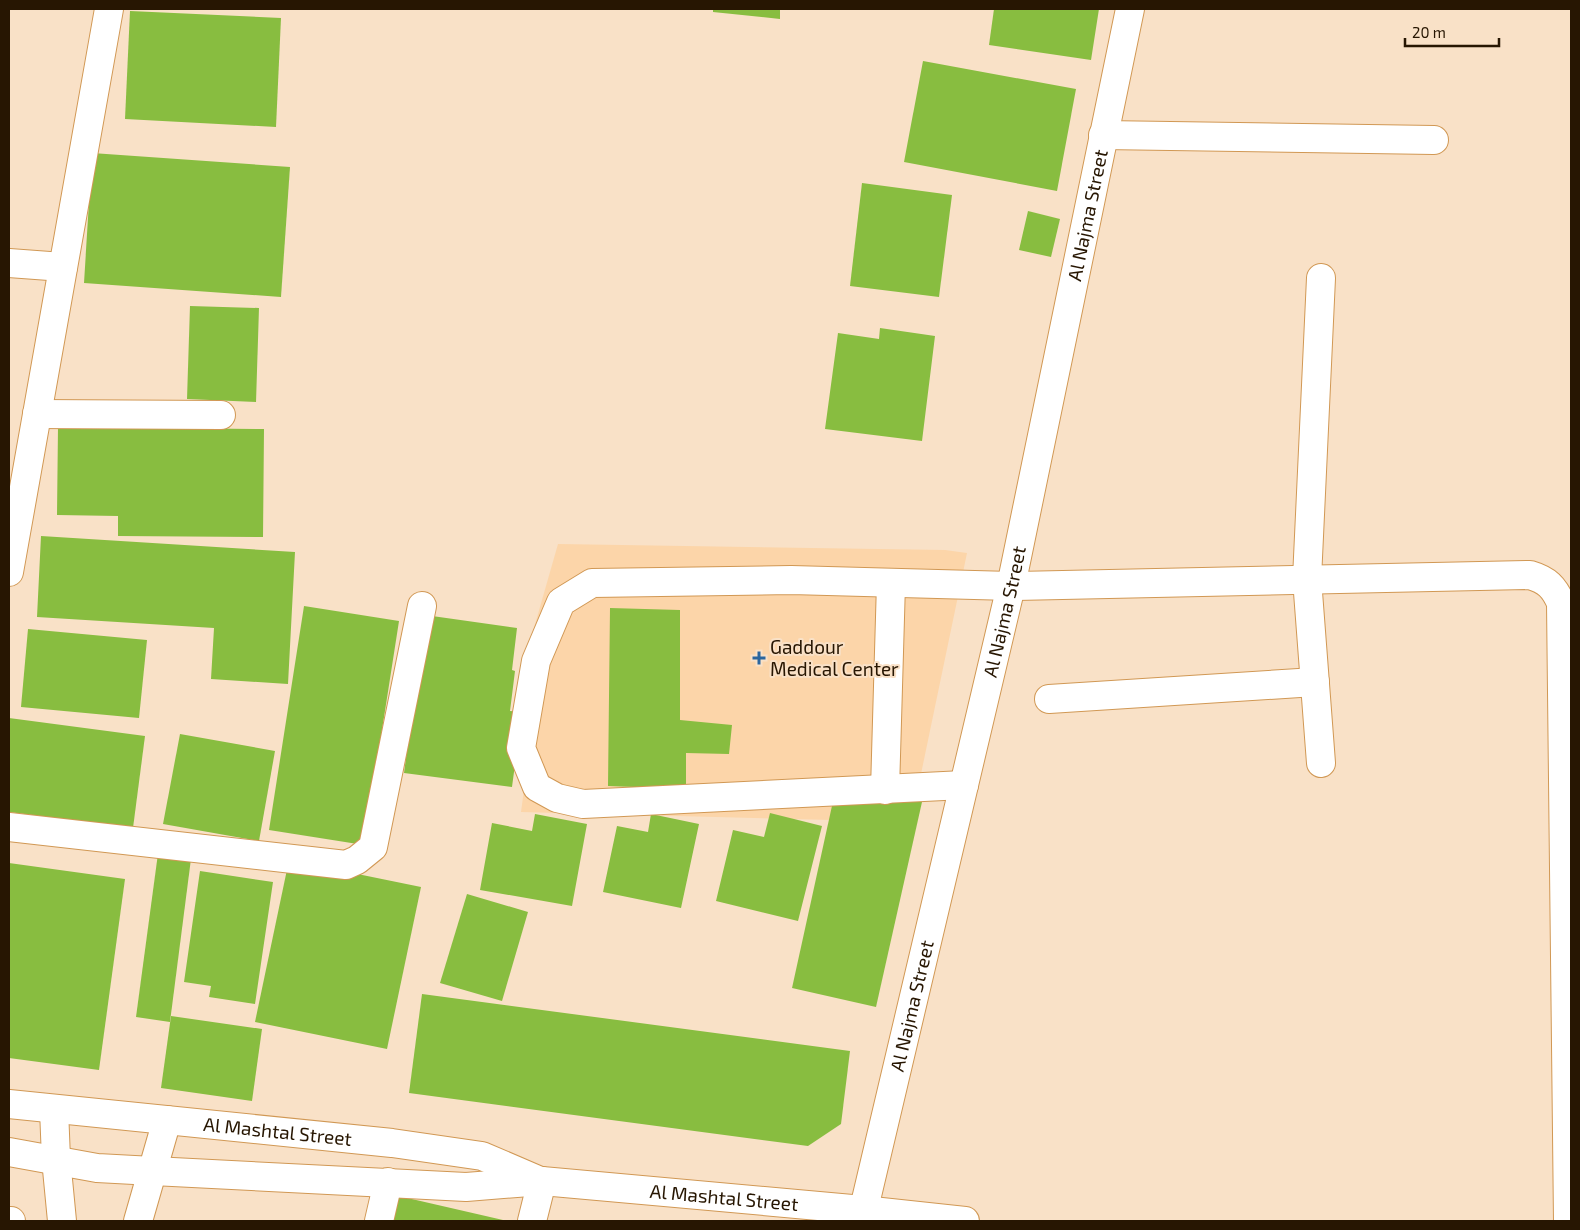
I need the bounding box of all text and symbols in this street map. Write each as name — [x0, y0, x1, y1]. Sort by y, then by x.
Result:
scale bar — [1405, 15, 1499, 47]
text: 20 m — [1412, 23, 1446, 41]
street label: Al Najma Street — [1062, 147, 1112, 283]
street label: Al Najma Street — [978, 544, 1030, 680]
place label: Gaddour Medical Center — [770, 635, 899, 680]
marker: Gaddour Medical Center — [752, 651, 766, 665]
street label: Al Najma Street — [885, 938, 938, 1074]
street label: Al Mashtal Street — [202, 1112, 353, 1150]
street label: Al Mashtal Street — [649, 1179, 799, 1215]

